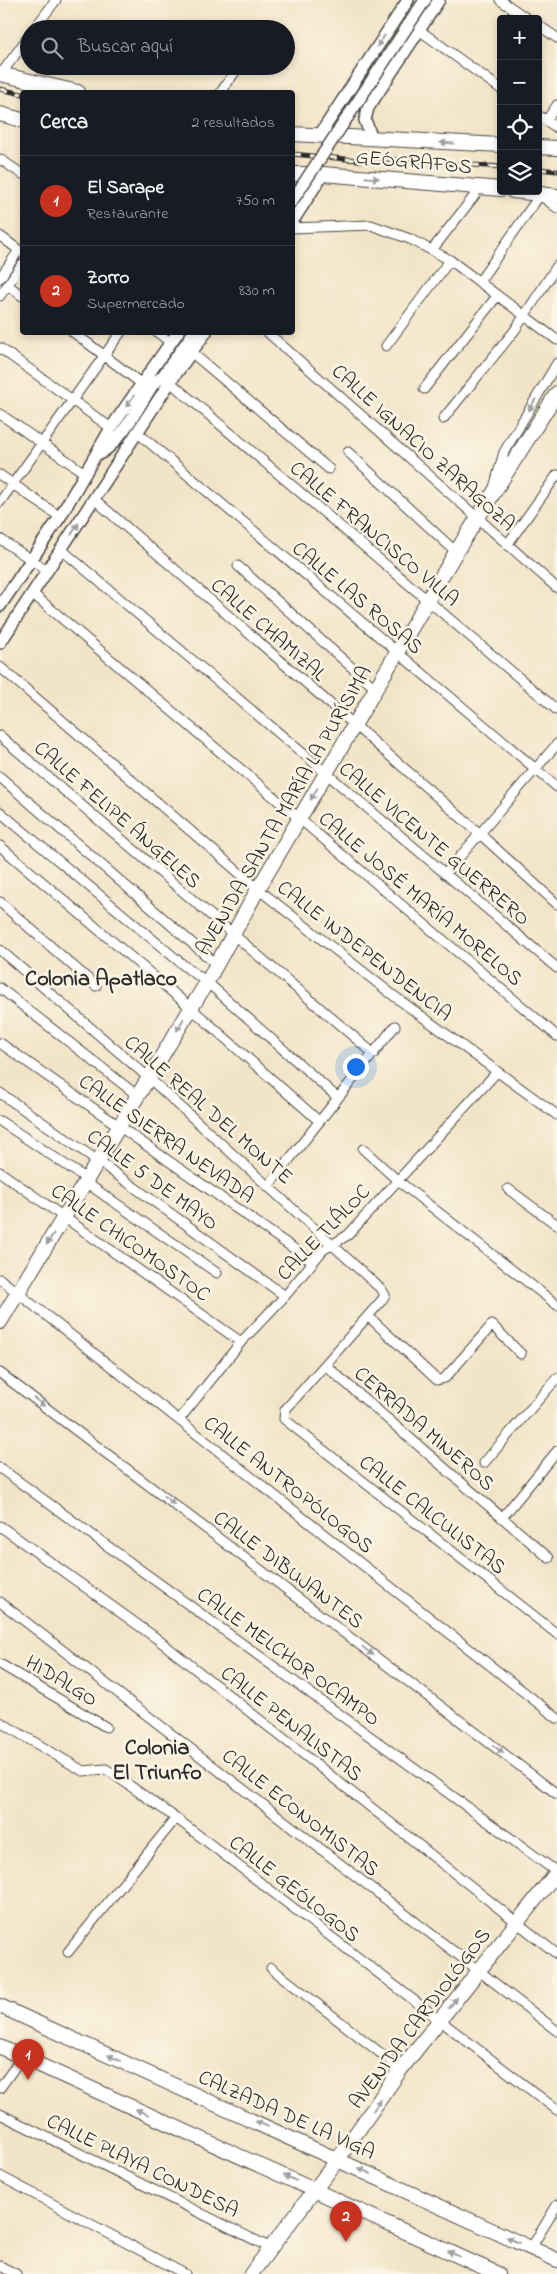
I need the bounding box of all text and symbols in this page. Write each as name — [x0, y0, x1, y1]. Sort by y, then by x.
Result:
map controls — [497, 15, 542, 195]
button: + — [497, 15, 542, 60]
search box — [20, 20, 295, 75]
icon: search — [38, 34, 66, 62]
text: Buscar aquí — [78, 34, 173, 61]
one-way arrow — [377, 34, 386, 47]
button: − — [497, 60, 542, 105]
button: locate — [497, 105, 542, 150]
text: Cerca — [40, 108, 88, 138]
text: 2 resultados — [192, 111, 275, 135]
one-way arrow — [439, 138, 455, 146]
street label: GEÓGRAFOS — [354, 143, 473, 183]
button: layers — [497, 150, 542, 195]
one-way arrow — [364, 174, 380, 182]
text: El Sarape — [87, 175, 164, 202]
text: 1 — [53, 189, 59, 213]
text: 750 m — [236, 189, 275, 213]
text: Restaurante — [87, 202, 168, 226]
text: Zorro — [87, 265, 129, 292]
text: 2 — [52, 279, 60, 303]
text: 830 m — [239, 279, 275, 303]
text: Supermercado — [87, 292, 185, 316]
street label: CALLE IGNACIO ZARAGOZA — [324, 358, 521, 539]
one-way arrow — [125, 394, 135, 408]
one-way arrow — [528, 398, 537, 411]
street label: CALLE FRANCISCO VILLA — [282, 454, 465, 615]
one-way arrow — [70, 523, 79, 536]
street label: CALLE LAS ROSAS — [285, 535, 429, 662]
street label: CALLE CHAMIZAL — [203, 572, 332, 690]
street label: AVENIDA SANTA MARÍA LA PURÍSIMA — [189, 660, 380, 962]
street label: CALLE FELIPE ÁNGELES — [27, 734, 208, 897]
street label: CALLE VICENTE GUERRERO — [331, 755, 536, 934]
one-way arrow — [310, 786, 318, 801]
street label: CALLE JOSÉ MARÍA MORELOS — [311, 805, 528, 994]
street label: CALLE INDEPENDENCIA — [270, 874, 458, 1030]
district label: Colonia Apatlaco — [25, 964, 177, 996]
one-way arrow — [176, 1019, 185, 1032]
street label: CALLE REAL DEL MONTE — [117, 1029, 299, 1192]
your location — [343, 1054, 369, 1080]
street label: CALLE SIERRA NEVADA — [72, 1068, 260, 1212]
street label: CALLE 5 DE MAYO — [80, 1123, 224, 1239]
street label: CALLE CHICOMOSTOC — [44, 1177, 216, 1310]
street label: CALLE TLÁLOC — [270, 1178, 378, 1288]
one-way arrow — [46, 1232, 55, 1246]
street label: CERRADA MINEROS — [347, 1360, 501, 1499]
one-way arrow — [32, 1397, 46, 1407]
street label: CALLE ANTROPÓLOGOS — [196, 1409, 379, 1562]
street label: CALLE CALCULISTAS — [352, 1448, 512, 1583]
one-way arrow — [162, 1495, 175, 1505]
street label: CALLE DIBUJANTES — [206, 1504, 369, 1637]
street label: CALLE MELCHOR OCAMPO — [190, 1581, 386, 1734]
one-way arrow — [361, 1646, 375, 1656]
street label: HIDALGO — [19, 1648, 103, 1715]
street label: CALLE PENALISTAS — [213, 1659, 368, 1790]
district label: Colonia El Triunfo — [112, 1733, 202, 1790]
street label: CALLE ECONOMISTAS — [214, 1742, 385, 1885]
one-way arrow — [491, 1744, 505, 1754]
street label: CALLE GEÓLOGOS — [222, 1829, 366, 1950]
street label: AVENIDA CARDIOLÓGOS — [342, 1922, 499, 2116]
one-way arrow — [448, 1997, 458, 2010]
pin: 1 — [12, 2039, 44, 2080]
one-way arrow — [106, 2054, 121, 2063]
street label: CALZADA DE LA VIGA — [193, 2063, 380, 2168]
one-way arrow — [372, 2098, 382, 2111]
street label: CALLE PLAYA CONDESA — [41, 2107, 243, 2226]
one-way arrow — [135, 2107, 149, 2115]
one-way arrow — [255, 2120, 269, 2128]
one-way arrow — [358, 2167, 372, 2175]
one-way arrow — [283, 2174, 297, 2182]
pin: 2 — [330, 2201, 362, 2242]
one-way arrow — [506, 2235, 520, 2243]
one-way arrow — [447, 2249, 461, 2257]

